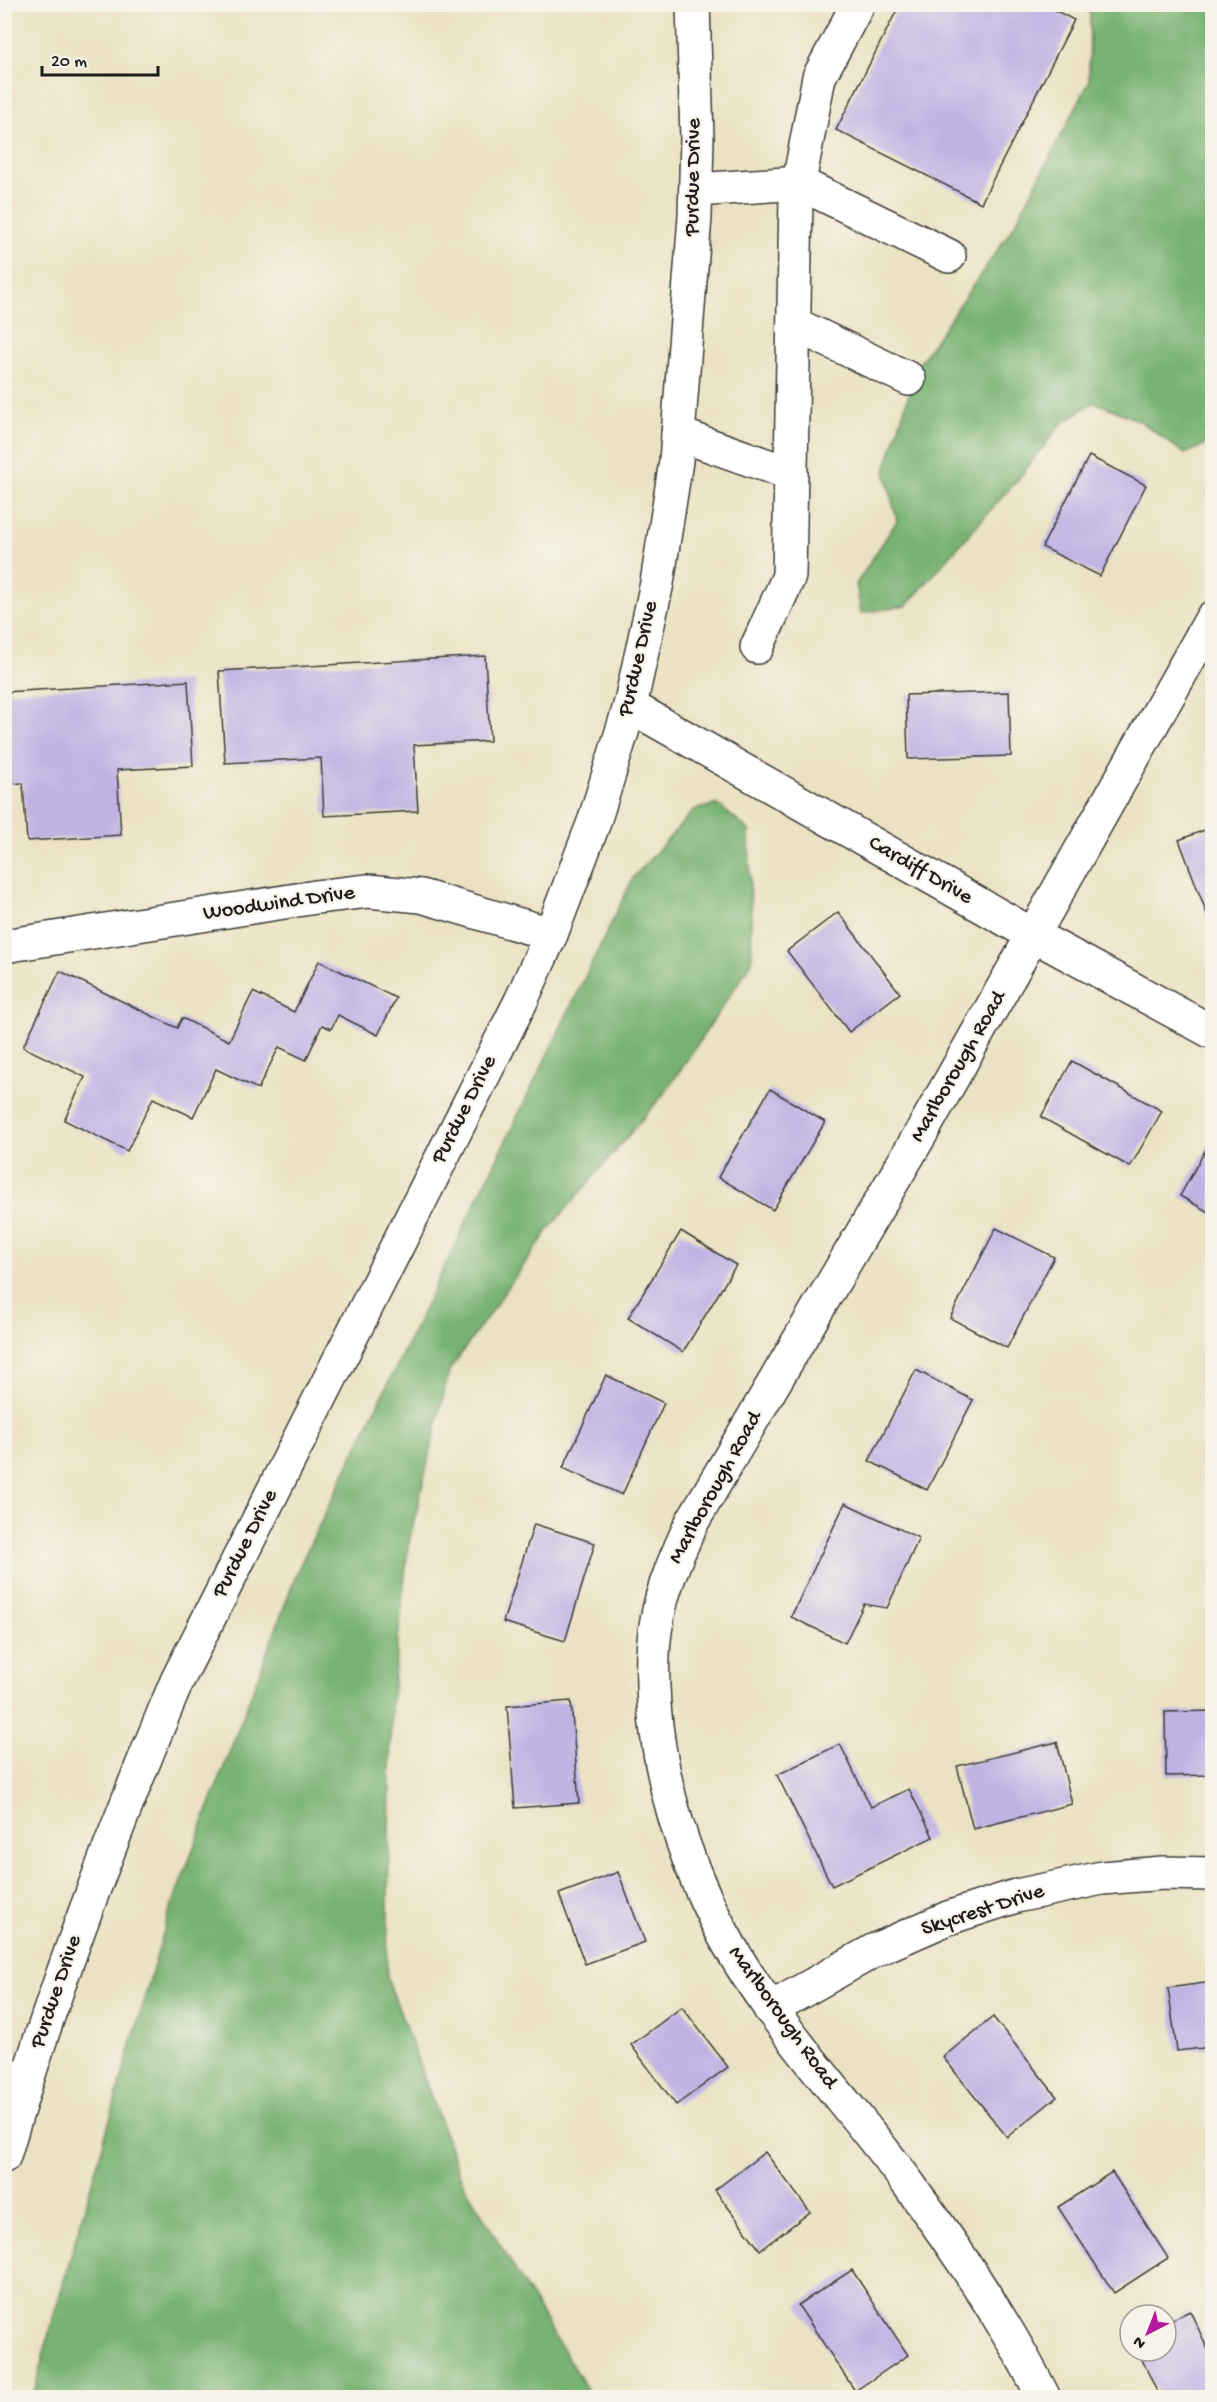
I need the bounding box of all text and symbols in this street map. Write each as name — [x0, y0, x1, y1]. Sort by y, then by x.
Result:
scale bar — [42, 39, 158, 77]
text: 20 m — [51, 52, 87, 73]
street label: Purdue Drive — [680, 117, 708, 237]
street label: Purdue Drive — [613, 598, 665, 720]
street label: Cardiff Drive — [863, 831, 977, 912]
street label: Woodwind Drive — [202, 880, 357, 928]
street label: Marlborough Road — [905, 985, 1014, 1147]
street label: Purdue Drive — [426, 1051, 504, 1169]
street label: Marlborough Road — [663, 1405, 770, 1569]
street label: Purdue Drive — [207, 1485, 285, 1603]
street label: Skycrest Drive — [918, 1879, 1048, 1943]
street label: Purdue Drive — [25, 1931, 89, 2053]
street label: Marlborough Road — [721, 1941, 844, 2096]
north arrow — [1118, 2303, 1178, 2363]
text: N — [1130, 2331, 1151, 2352]

